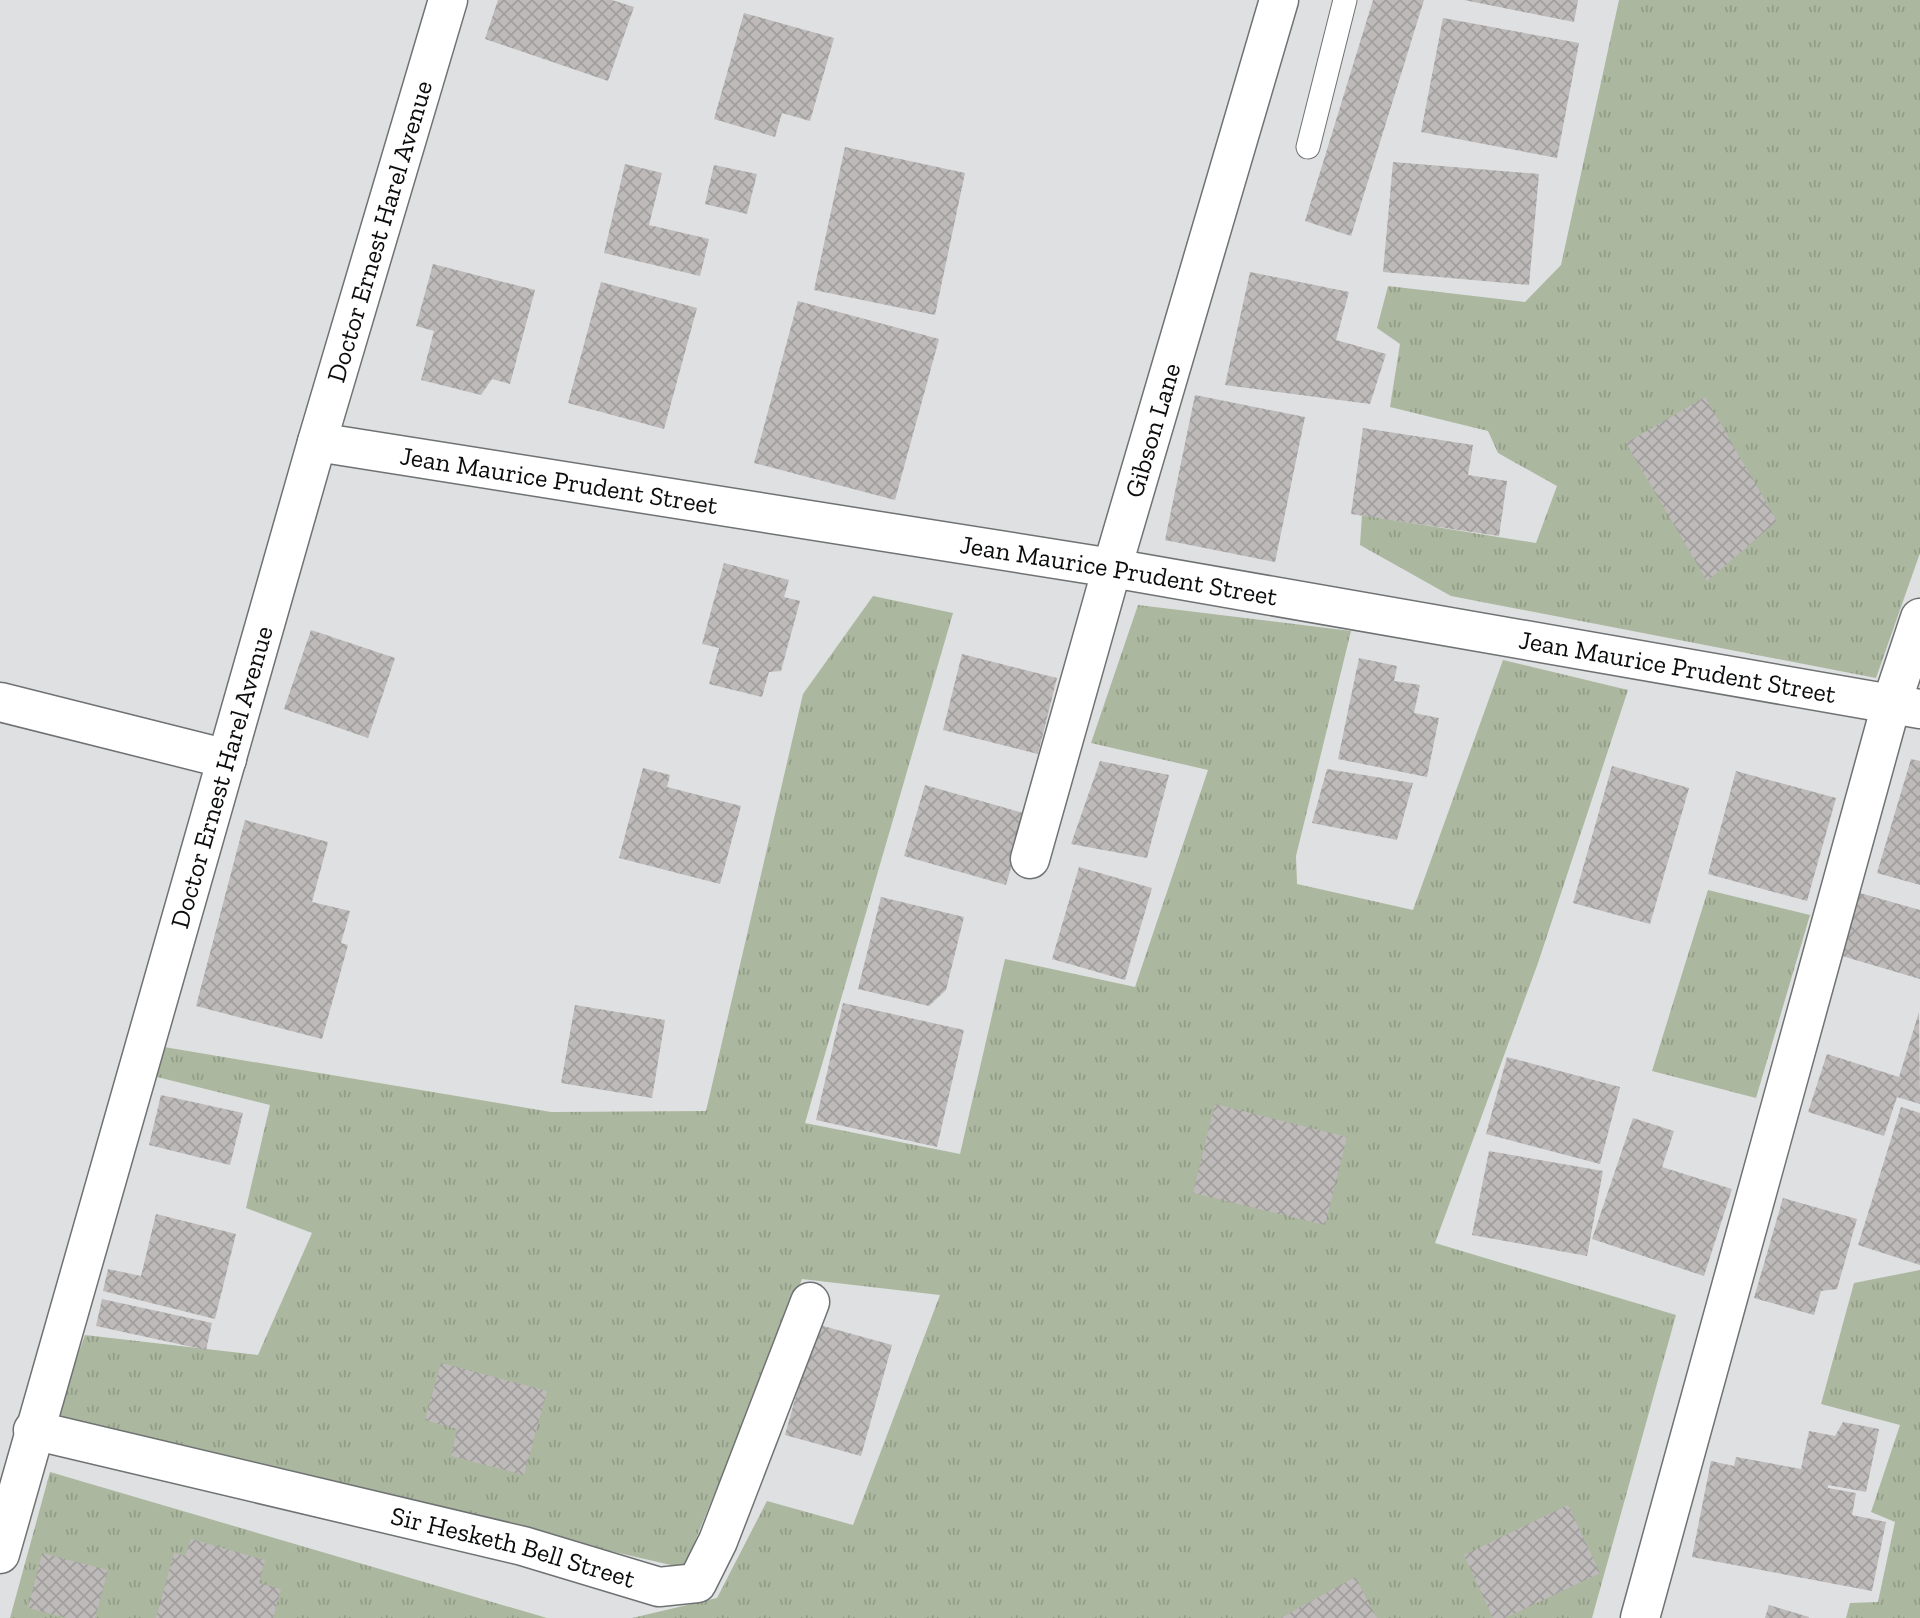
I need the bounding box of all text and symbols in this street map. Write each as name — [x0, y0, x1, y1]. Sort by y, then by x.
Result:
street label: Doctor Ernest Harel Avenue — [320, 77, 439, 386]
street label: Gibson Lane — [1118, 359, 1187, 501]
street label: Jean Maurice Prudent Street — [398, 439, 720, 521]
street label: Jean Maurice Prudent Street — [958, 528, 1280, 613]
street label: Doctor Ernest Harel Avenue — [163, 622, 280, 932]
street label: Jean Maurice Prudent Street — [1517, 623, 1839, 710]
street label: Sir Hesketh Bell Street — [388, 1499, 639, 1595]

